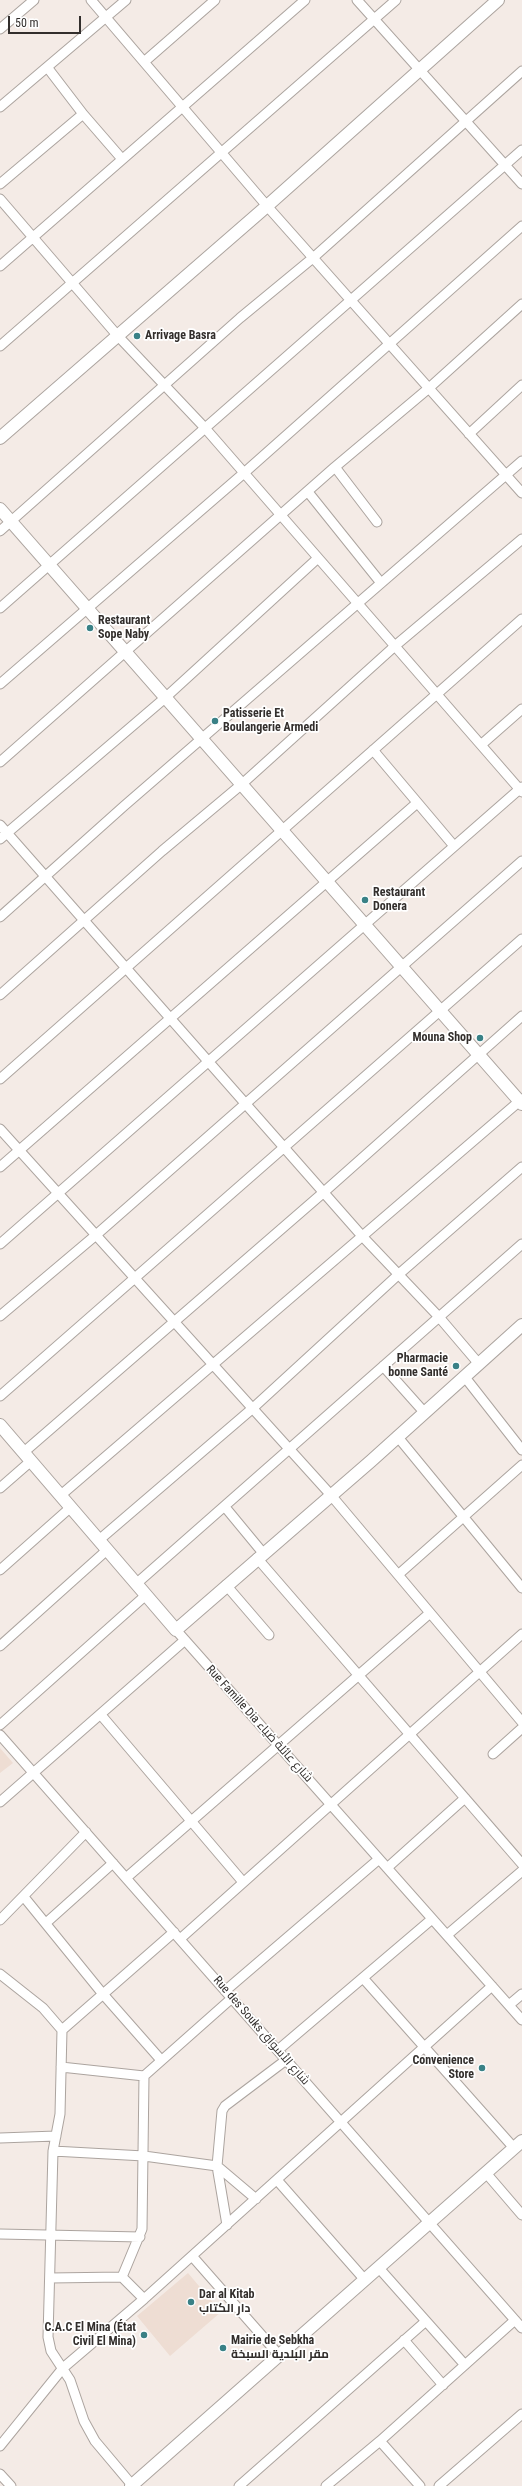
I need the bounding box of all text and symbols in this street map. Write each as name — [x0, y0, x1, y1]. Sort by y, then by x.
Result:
scale bar — [10, 8, 83, 34]
text: 50 m — [15, 16, 39, 30]
place label: Arrivage Basra — [145, 329, 216, 343]
marker: Arrivage Basra — [132, 331, 142, 341]
place label: Restaurant Sope Naby — [98, 614, 150, 642]
marker: Restaurant Sope Naby — [85, 623, 95, 633]
place label: Patisserie Et Boulangerie Armedi — [223, 707, 318, 735]
marker: Patisserie Et Boulangerie Armedi — [210, 716, 220, 726]
place label: Restaurant Donera — [373, 886, 425, 914]
marker: Restaurant Donera — [360, 895, 370, 905]
place label: Mouna Shop — [412, 1031, 472, 1045]
marker: Mouna Shop — [475, 1033, 485, 1043]
place label: Pharmacie bonne Santé — [388, 1352, 448, 1380]
marker: Pharmacie bonne Santé — [451, 1361, 461, 1371]
street label: Rue Famille Dia شارع عائلة ضياء — [203, 1663, 315, 1785]
street label: Rue des Souks شارع الأسواق — [210, 1974, 312, 2088]
place label: Convenience Store — [412, 2054, 474, 2082]
marker: Convenience Store — [477, 2063, 487, 2073]
place label: Dar al Kitab دار الكتاب — [199, 2288, 255, 2316]
marker: Dar al Kitab دار الكتاب — [186, 2297, 196, 2307]
place label: C.A.C El Mina (État Civil El Mina) — [45, 2321, 136, 2349]
marker: C.A.C El Mina (État Civil El Mina) — [139, 2330, 149, 2340]
place label: Mairie de Sebkha مقر البلدية السبخة — [231, 2334, 329, 2362]
marker: Mairie de Sebkha مقر البلدية السبخة — [218, 2343, 228, 2353]

